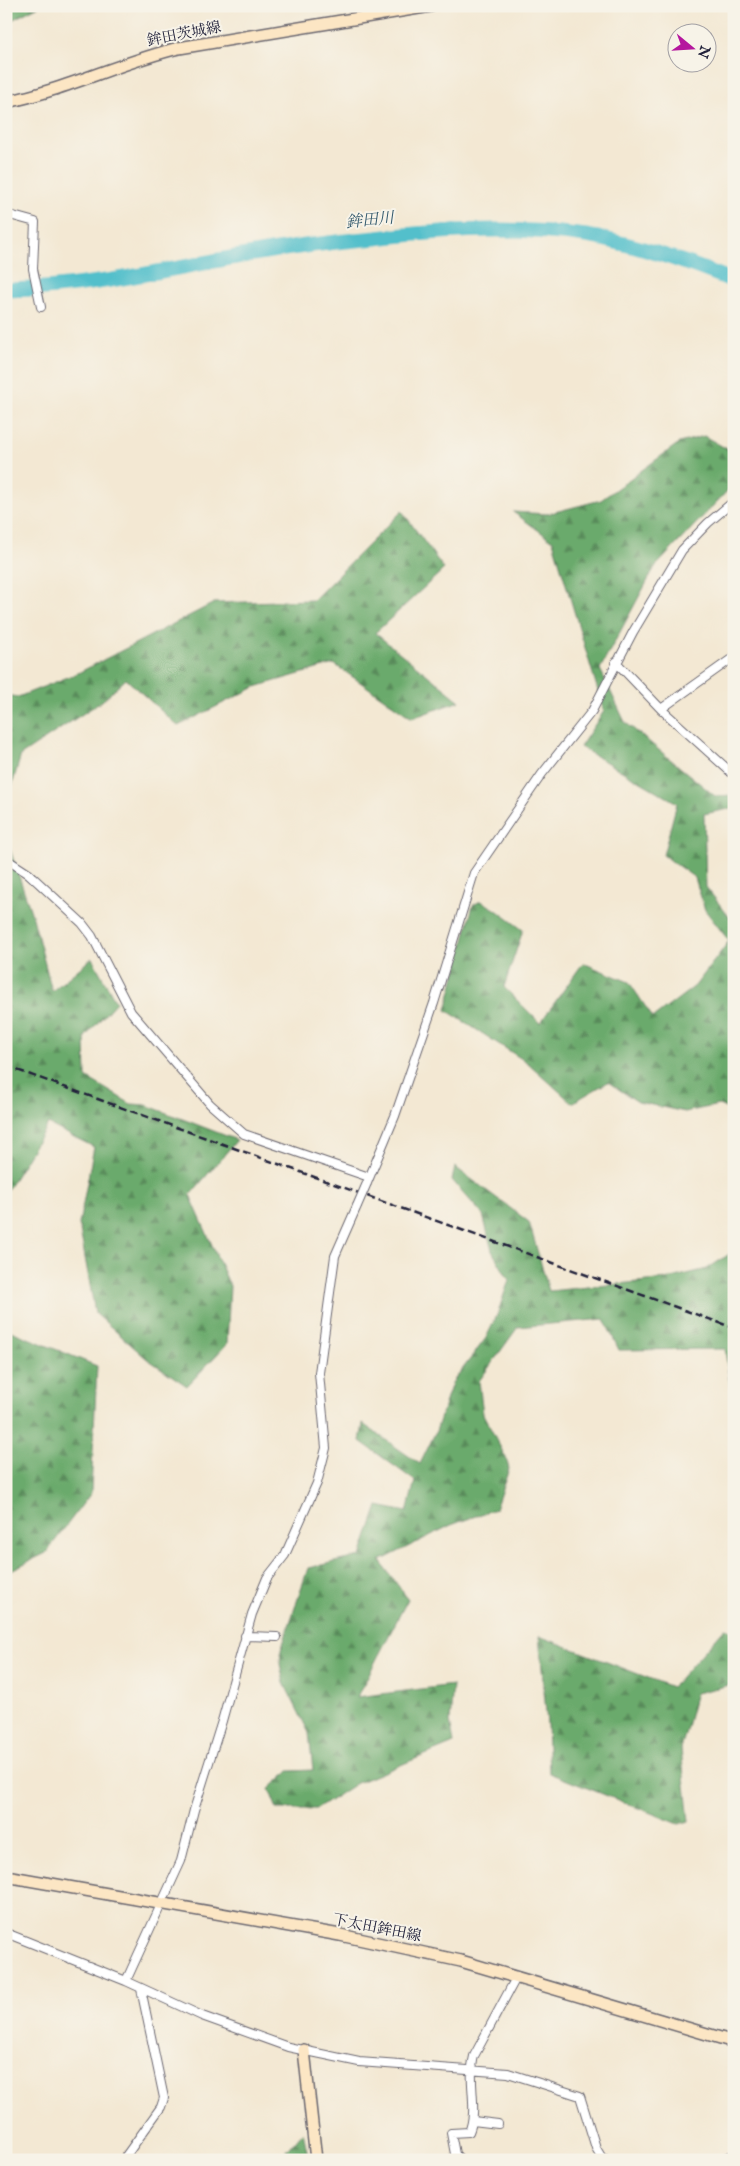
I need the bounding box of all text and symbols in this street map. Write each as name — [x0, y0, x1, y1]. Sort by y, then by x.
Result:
street label: 鉾田茨城線 — [145, 18, 223, 50]
north arrow — [668, 22, 718, 72]
text: N — [693, 42, 714, 60]
water label: 鉾田川 — [345, 208, 397, 233]
street label: 下太田鉾田線 — [331, 1910, 423, 1946]

